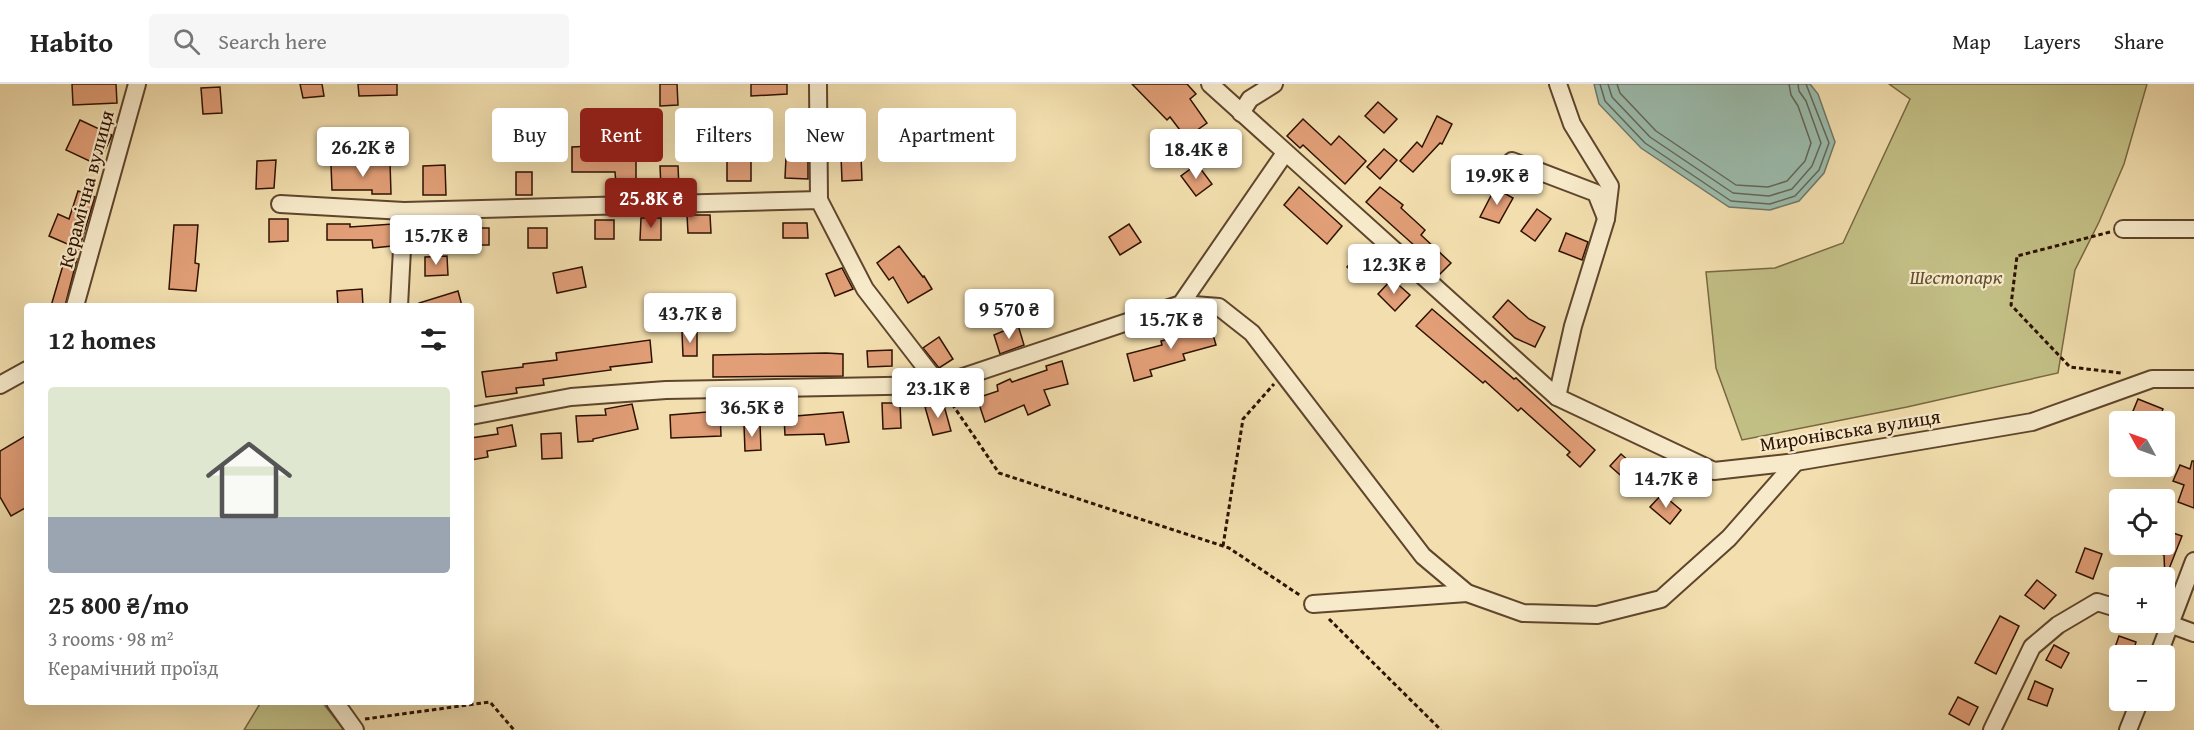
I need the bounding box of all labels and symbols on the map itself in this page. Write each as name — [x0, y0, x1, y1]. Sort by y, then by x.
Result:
street label: Керамічна вулиця — [50, 107, 121, 271]
pin: 26.2K ₴ — [308, 127, 418, 178]
pin: 18.4K ₴ — [1141, 129, 1251, 180]
pin: 19.9K ₴ — [1442, 155, 1552, 206]
pin: 25.8K ₴ — [596, 178, 706, 229]
pin: 15.7K ₴ — [381, 215, 491, 266]
pin: 12.3K ₴ — [1339, 244, 1449, 295]
park label: Шестопарк — [1909, 262, 2003, 291]
pin: 9 570 ₴ — [954, 289, 1064, 340]
pin: 43.7K ₴ — [635, 293, 745, 344]
pin: 15.7K ₴ — [1116, 299, 1226, 350]
pin: 23.1K ₴ — [883, 368, 993, 419]
pin: 36.5K ₴ — [697, 387, 807, 438]
street label: Миронівська вулиця — [1757, 401, 1942, 458]
north arrow — [2109, 411, 2175, 477]
pin: 14.7K ₴ — [1611, 458, 1721, 509]

